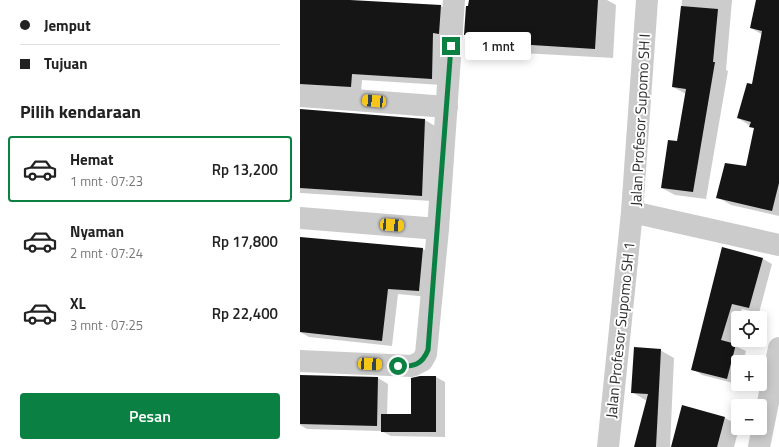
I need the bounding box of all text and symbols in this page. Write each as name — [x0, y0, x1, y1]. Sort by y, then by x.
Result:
text: Jemput — [44, 14, 91, 37]
callout: 1 mnt — [465, 32, 531, 60]
street label: Jalan Profesor Supomo SH I — [624, 33, 656, 207]
text: 1 mnt — [482, 36, 514, 56]
route end — [442, 37, 460, 55]
text: Tujuan — [44, 52, 88, 75]
car — [362, 94, 386, 108]
text: Pilih kendaraan — [20, 98, 141, 125]
text: Hemat — [70, 148, 113, 171]
icon: car — [22, 151, 58, 187]
text: Rp 13,200 — [212, 158, 278, 181]
text: 1 mnt · 07:23 — [70, 171, 143, 191]
car — [380, 218, 404, 232]
text: Nyaman — [70, 220, 124, 243]
icon: car — [22, 223, 58, 259]
text: Rp 17,800 — [212, 230, 278, 253]
street label: Jalan Profesor Supomo SH 1 — [599, 241, 641, 419]
text: 2 mnt · 07:24 — [70, 243, 143, 263]
text: XL — [70, 292, 86, 315]
icon: car — [22, 295, 58, 331]
text: Rp 22,400 — [212, 302, 278, 325]
map controls — [731, 311, 767, 435]
button: locate — [731, 311, 767, 347]
text: 3 mnt · 07:25 — [70, 315, 143, 335]
button: + — [731, 355, 767, 391]
car — [358, 357, 382, 371]
route start — [389, 357, 407, 375]
button: Pesan — [20, 393, 280, 439]
button: − — [731, 399, 767, 435]

